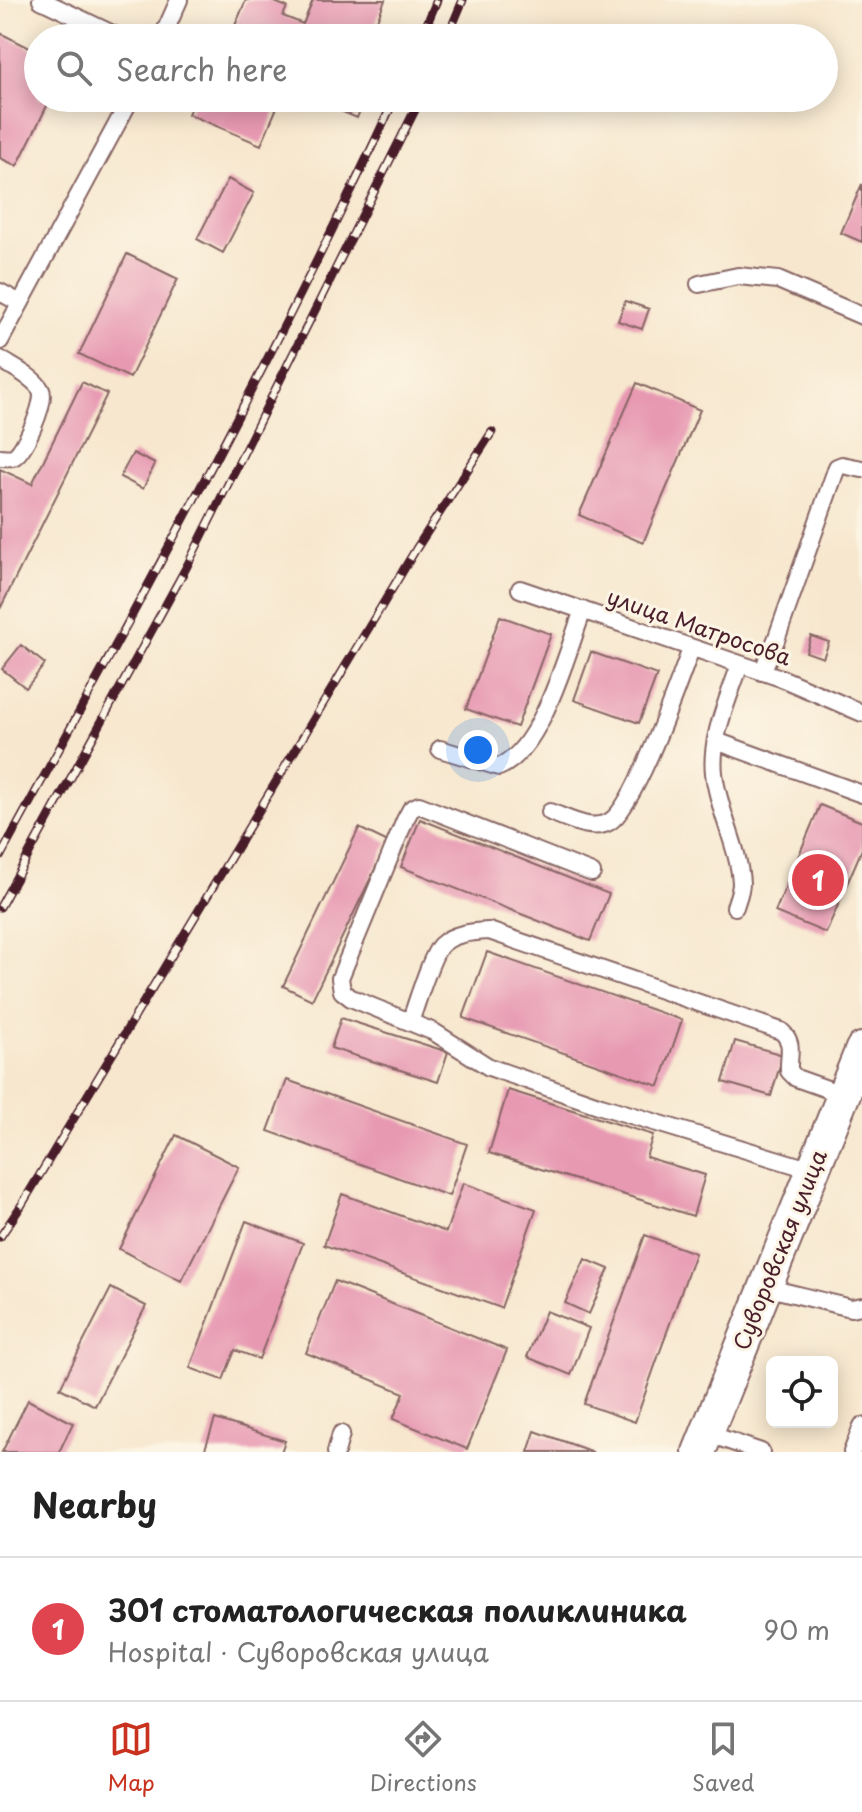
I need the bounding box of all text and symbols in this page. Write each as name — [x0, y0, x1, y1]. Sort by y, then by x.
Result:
search box — [24, 24, 838, 112]
icon: search — [52, 46, 96, 90]
text: Search here — [116, 46, 288, 91]
street label: улица Матросова — [603, 579, 796, 673]
your location — [458, 730, 498, 770]
pin: 1 — [792, 850, 844, 910]
street label: Суворовская улица — [723, 1144, 834, 1355]
map controls — [766, 1356, 838, 1428]
button: locate — [766, 1356, 838, 1428]
text: Nearby — [32, 1478, 157, 1530]
text: 301 стоматологическая поликлиника — [108, 1587, 687, 1632]
text: 1 — [52, 1610, 64, 1649]
text: 90 m — [763, 1610, 830, 1649]
text: Hospital · Суворовская улица — [108, 1632, 489, 1671]
tab: Map — [108, 1717, 155, 1798]
tab: Directions — [370, 1717, 477, 1798]
tab: Saved — [692, 1717, 754, 1798]

